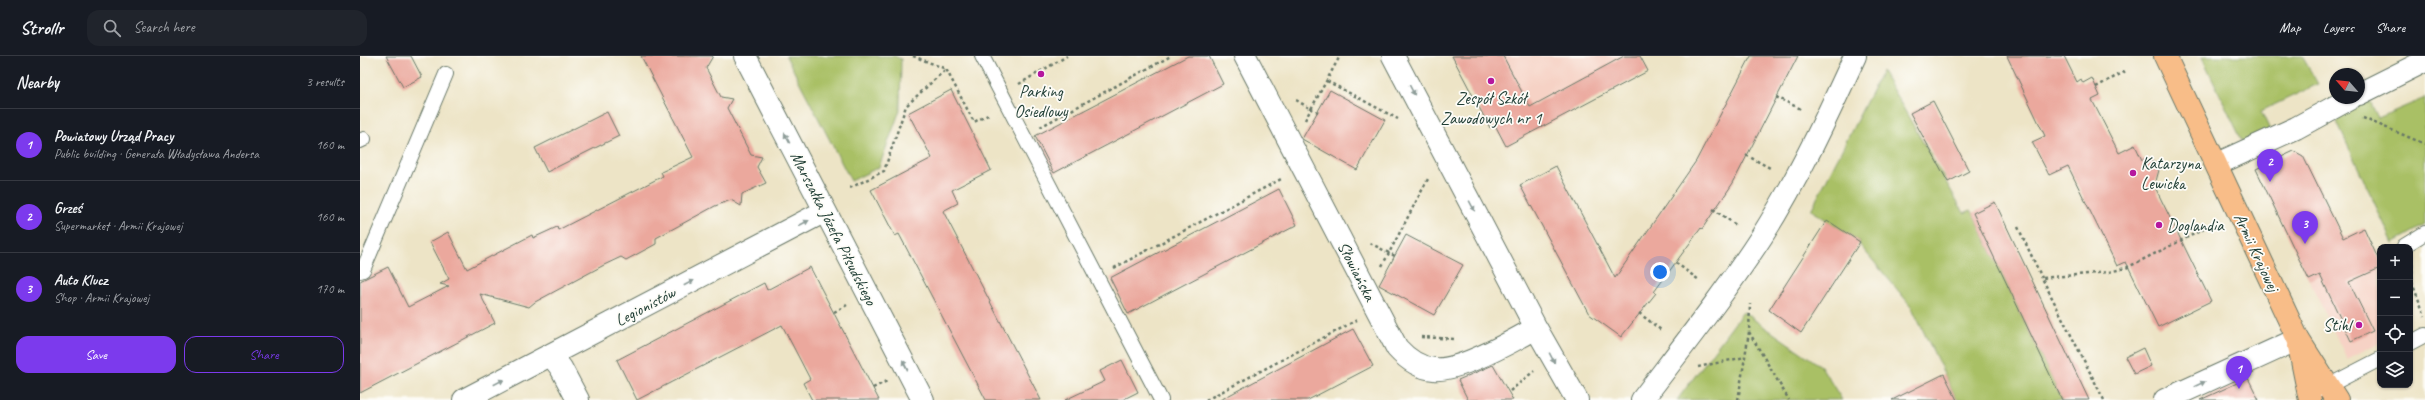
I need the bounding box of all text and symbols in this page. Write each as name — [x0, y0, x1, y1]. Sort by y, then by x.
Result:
search box — [87, 10, 367, 46]
text: Strollr — [20, 16, 63, 40]
icon: search — [101, 17, 123, 39]
text: Search here — [133, 18, 195, 37]
text: Map — [2279, 19, 2301, 36]
text: Layers — [2323, 19, 2354, 36]
text: Share — [2376, 19, 2405, 36]
north arrow — [2329, 68, 2365, 104]
marker: Parking Osiedlowy — [1036, 69, 1046, 79]
text: Nearby — [16, 72, 59, 93]
text: 3 results — [306, 74, 344, 90]
marker: Zespół Szkół Zawodowych nr 1 — [1486, 76, 1496, 86]
place label: Parking Osiedlowy — [1014, 81, 1069, 122]
one-way arrow — [1408, 85, 1415, 96]
place label: Zespół Szkół Zawodowych nr 1 — [1440, 88, 1543, 129]
text: Powiatowy Urząd Pracy — [54, 127, 173, 146]
one-way arrow — [784, 132, 790, 144]
text: 1 — [26, 137, 32, 153]
text: 160 m — [316, 137, 344, 153]
text: Public building · Generała Władysława Andersa — [54, 146, 259, 162]
street label: Marszałka Józefa Piłsudskiego — [786, 148, 882, 309]
pin: 2 — [2257, 149, 2283, 182]
place label: Katarzyna Lewicka — [2141, 153, 2203, 194]
marker: Katarzyna Lewicka — [2128, 168, 2138, 178]
text: Grześ — [54, 199, 82, 218]
one-way arrow — [1469, 200, 1475, 211]
text: 2 — [26, 209, 32, 225]
text: 160 m — [316, 209, 344, 225]
street label: Armii Krajowej — [2229, 210, 2285, 297]
pin: 3 — [2292, 211, 2318, 244]
place label: Doglandia — [2167, 215, 2225, 236]
text: Supermarket · Armii Krajowej — [54, 218, 182, 234]
one-way arrow — [798, 219, 810, 226]
marker: Doglandia — [2154, 220, 2164, 230]
street label: Słowiańska — [1333, 238, 1381, 306]
map controls — [2377, 244, 2413, 388]
button: + — [2377, 244, 2413, 280]
your location — [1650, 262, 1670, 282]
text: Auto Klucz — [54, 271, 107, 290]
one-way arrow — [683, 280, 695, 286]
button: − — [2377, 280, 2413, 316]
text: 3 — [26, 281, 32, 297]
text: 170 m — [316, 281, 344, 297]
street label: Legionistów — [612, 281, 680, 331]
text: Shop · Armii Krajowej — [54, 290, 149, 306]
place label: Stihl — [2323, 315, 2354, 336]
button: locate — [2377, 316, 2413, 352]
marker: Stihl — [2354, 320, 2364, 330]
button: Save — [16, 336, 176, 373]
button: Share — [184, 336, 344, 373]
one-way arrow — [1549, 352, 1556, 363]
button: layers — [2377, 352, 2413, 388]
pin: 1 — [2226, 356, 2252, 389]
one-way arrow — [902, 360, 908, 371]
one-way arrow — [493, 379, 505, 385]
one-way arrow — [2195, 381, 2206, 387]

